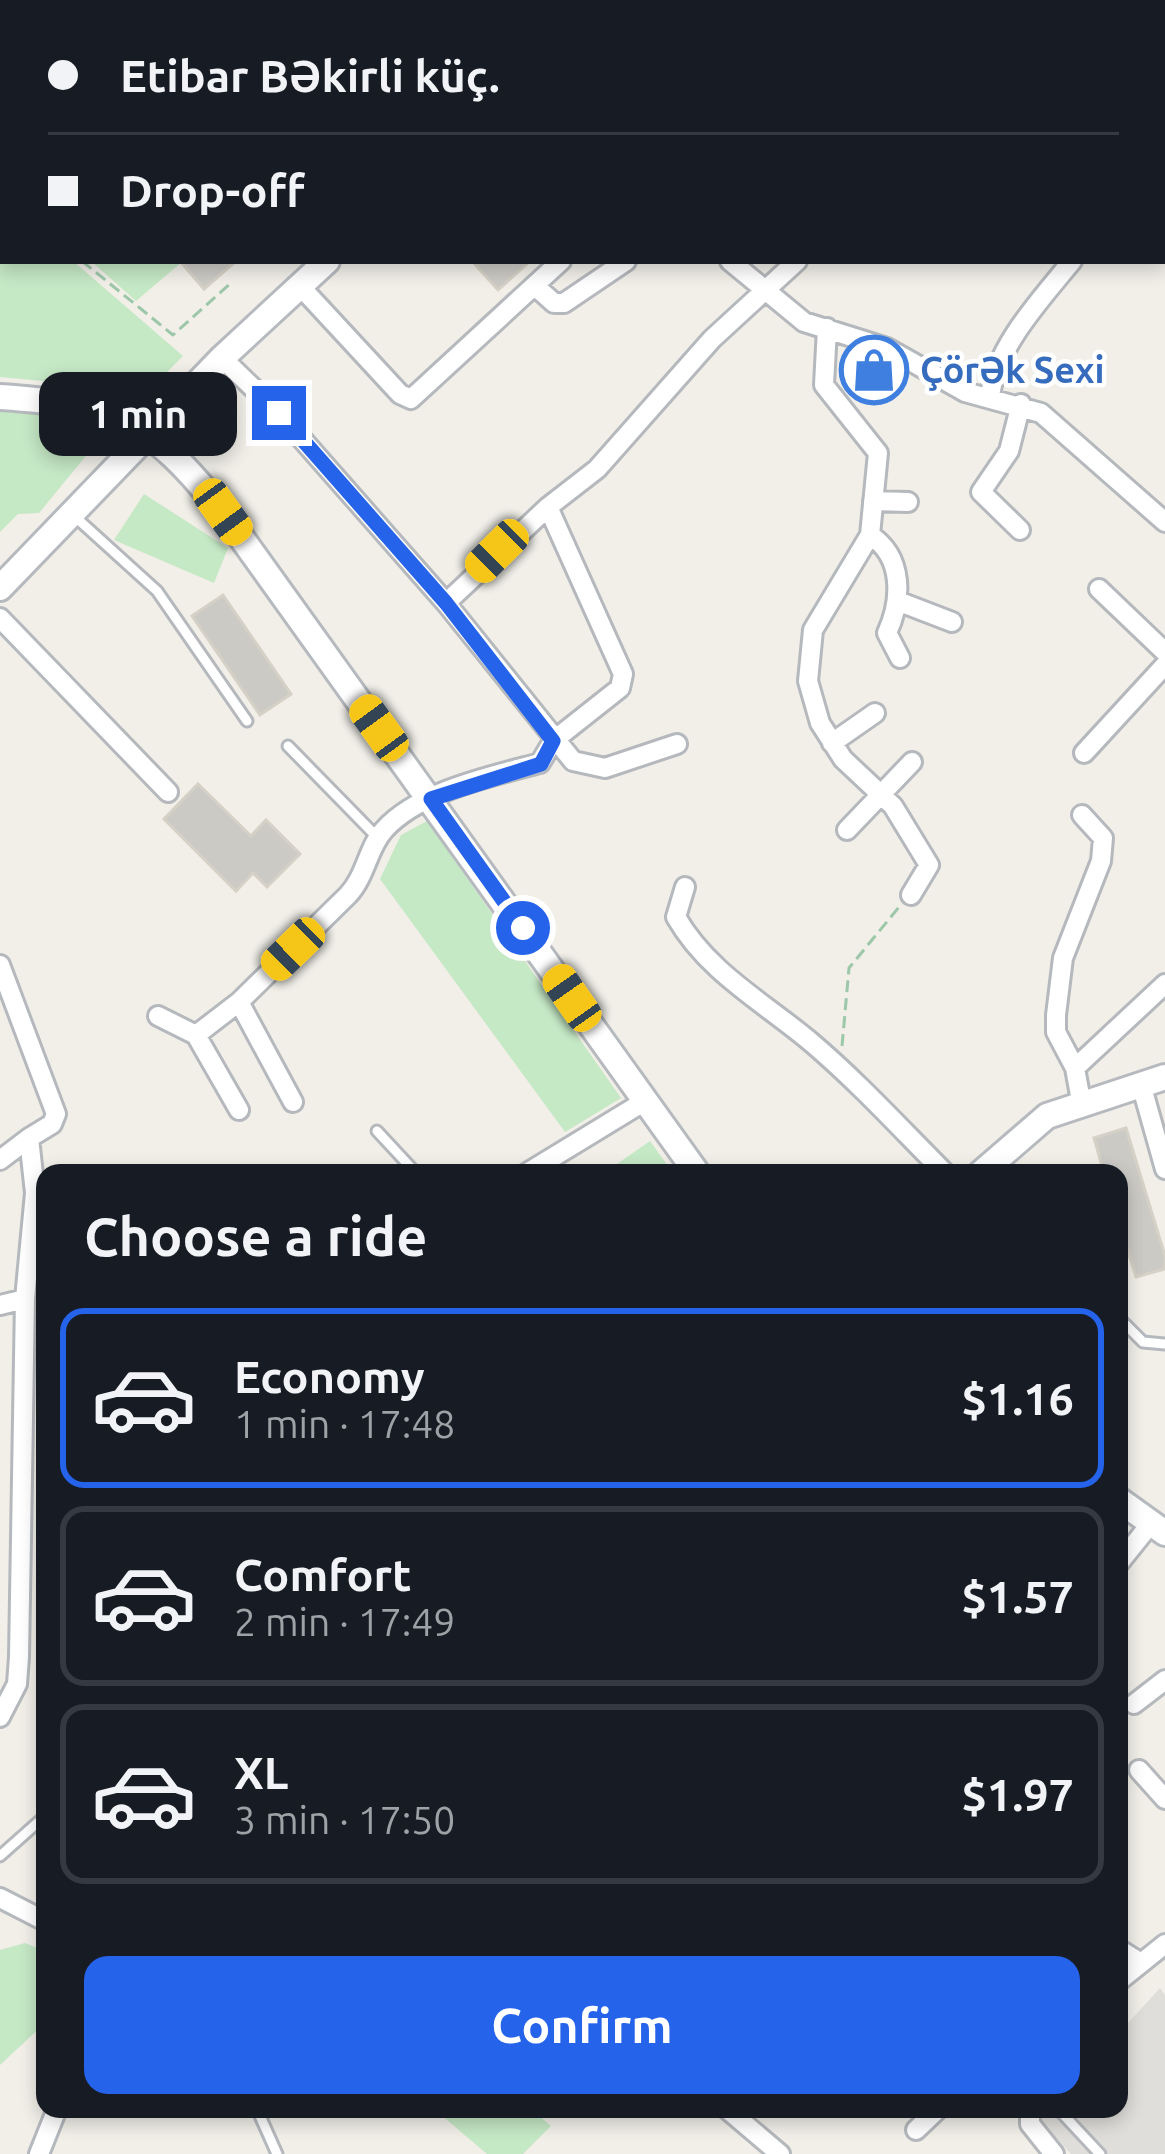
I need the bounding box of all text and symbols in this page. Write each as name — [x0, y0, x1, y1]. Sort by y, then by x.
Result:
text: Etibar Bəkirli küç. — [120, 50, 500, 101]
text: Drop-off — [120, 165, 305, 216]
shop icon: Çörək Sexi — [839, 335, 909, 405]
place label: Çörək Sexi — [920, 349, 1105, 391]
callout: 1 min — [39, 371, 237, 455]
route end — [252, 386, 306, 440]
text: 1 min — [89, 392, 187, 435]
car — [187, 472, 259, 552]
car — [459, 513, 535, 589]
car — [343, 688, 415, 768]
route start — [496, 901, 550, 955]
car — [255, 911, 331, 987]
car — [537, 958, 607, 1038]
text: Choose a ride — [84, 1206, 427, 1266]
icon: car — [90, 1344, 198, 1452]
text: Economy — [234, 1351, 425, 1402]
text: $1.16 — [961, 1373, 1074, 1424]
text: 1 min · 17:48 — [234, 1402, 455, 1445]
icon: car — [90, 1542, 198, 1650]
text: Comfort — [234, 1549, 411, 1600]
text: $1.57 — [961, 1571, 1074, 1622]
text: 2 min · 17:49 — [234, 1600, 455, 1643]
icon: car — [90, 1740, 198, 1848]
text: XL — [234, 1747, 288, 1798]
text: $1.97 — [961, 1769, 1074, 1820]
text: 3 min · 17:50 — [234, 1798, 455, 1841]
button: Confirm — [84, 1956, 1080, 2094]

